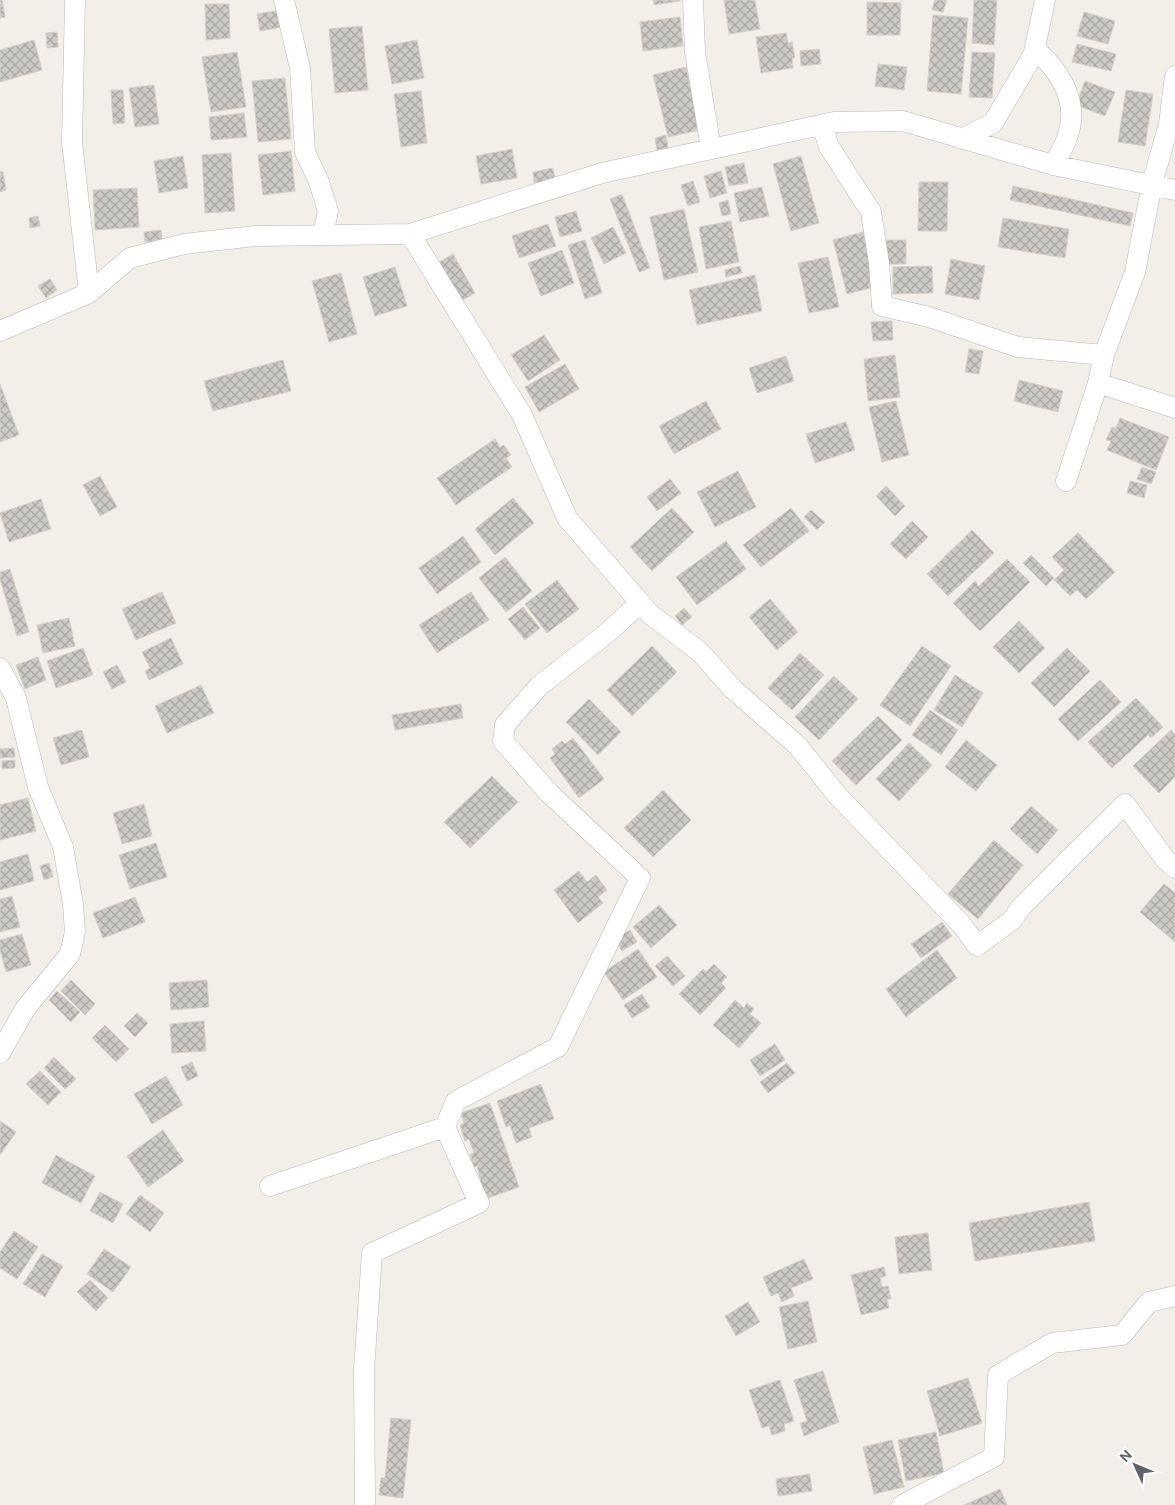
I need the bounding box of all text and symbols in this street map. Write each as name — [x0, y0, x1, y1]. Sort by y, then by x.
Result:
north arrow — [1110, 1440, 1160, 1490]
text: N — [1116, 1446, 1136, 1466]

